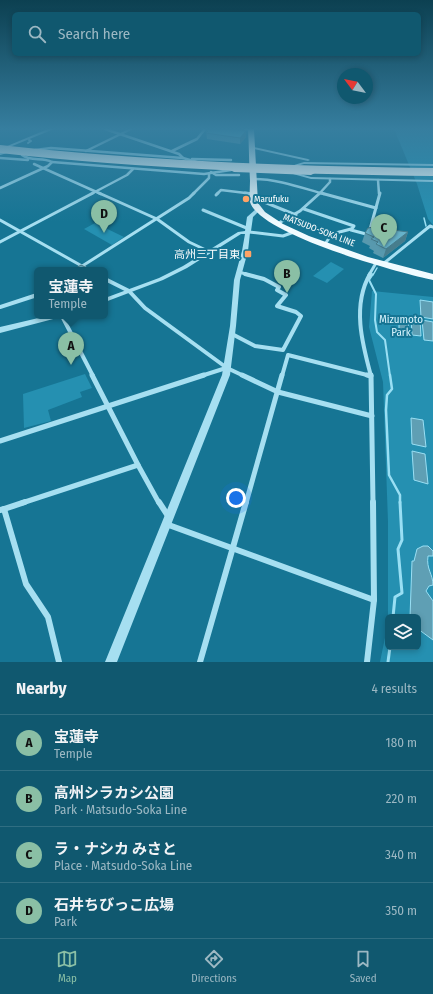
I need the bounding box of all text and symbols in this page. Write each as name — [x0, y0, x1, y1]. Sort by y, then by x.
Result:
search box — [12, 12, 421, 56]
icon: search — [26, 23, 48, 45]
text: Search here — [58, 25, 130, 43]
north arrow — [337, 68, 373, 104]
marker: Marufuku — [241, 194, 251, 204]
place label: Marufuku — [254, 194, 289, 204]
pin: D — [91, 200, 117, 233]
street label: MATSUDO-SOKA LINE — [282, 212, 356, 248]
pin: C — [371, 214, 397, 247]
place label: 高州三丁目東 — [174, 248, 240, 261]
marker: 高州三丁目東 — [243, 249, 253, 259]
pin: B — [274, 260, 300, 293]
popup — [34, 267, 108, 319]
text: 宝蓮寺 — [48, 278, 94, 296]
text: Temple — [48, 296, 87, 311]
park label: Mizumoto Park — [379, 313, 423, 339]
pin: A — [58, 332, 84, 365]
your location — [226, 488, 246, 508]
map controls — [385, 614, 421, 650]
button: layers — [385, 614, 421, 650]
text: Nearby — [16, 678, 67, 699]
text: 4 results — [371, 681, 417, 696]
text: 宝蓮寺 — [54, 728, 99, 746]
text: A — [25, 735, 33, 750]
text: 180 m — [386, 735, 417, 750]
text: Temple — [54, 746, 92, 761]
text: 高州シラカシ公園 — [54, 784, 174, 802]
text: B — [25, 791, 33, 806]
text: 220 m — [386, 791, 417, 806]
text: Park · Matsudo-Soka Line — [54, 802, 187, 817]
text: ラ・ナシカ みさと — [54, 840, 177, 858]
text: C — [26, 847, 32, 862]
text: 340 m — [385, 847, 417, 862]
text: Place · Matsudo-Soka Line — [54, 858, 192, 873]
text: 石井ちびっこ広場 — [54, 896, 174, 914]
text: D — [25, 903, 33, 918]
text: 350 m — [385, 903, 417, 918]
text: Park — [54, 914, 77, 929]
tab: Map — [56, 948, 78, 985]
tab: Directions — [191, 948, 237, 985]
tab: Saved — [350, 948, 377, 985]

